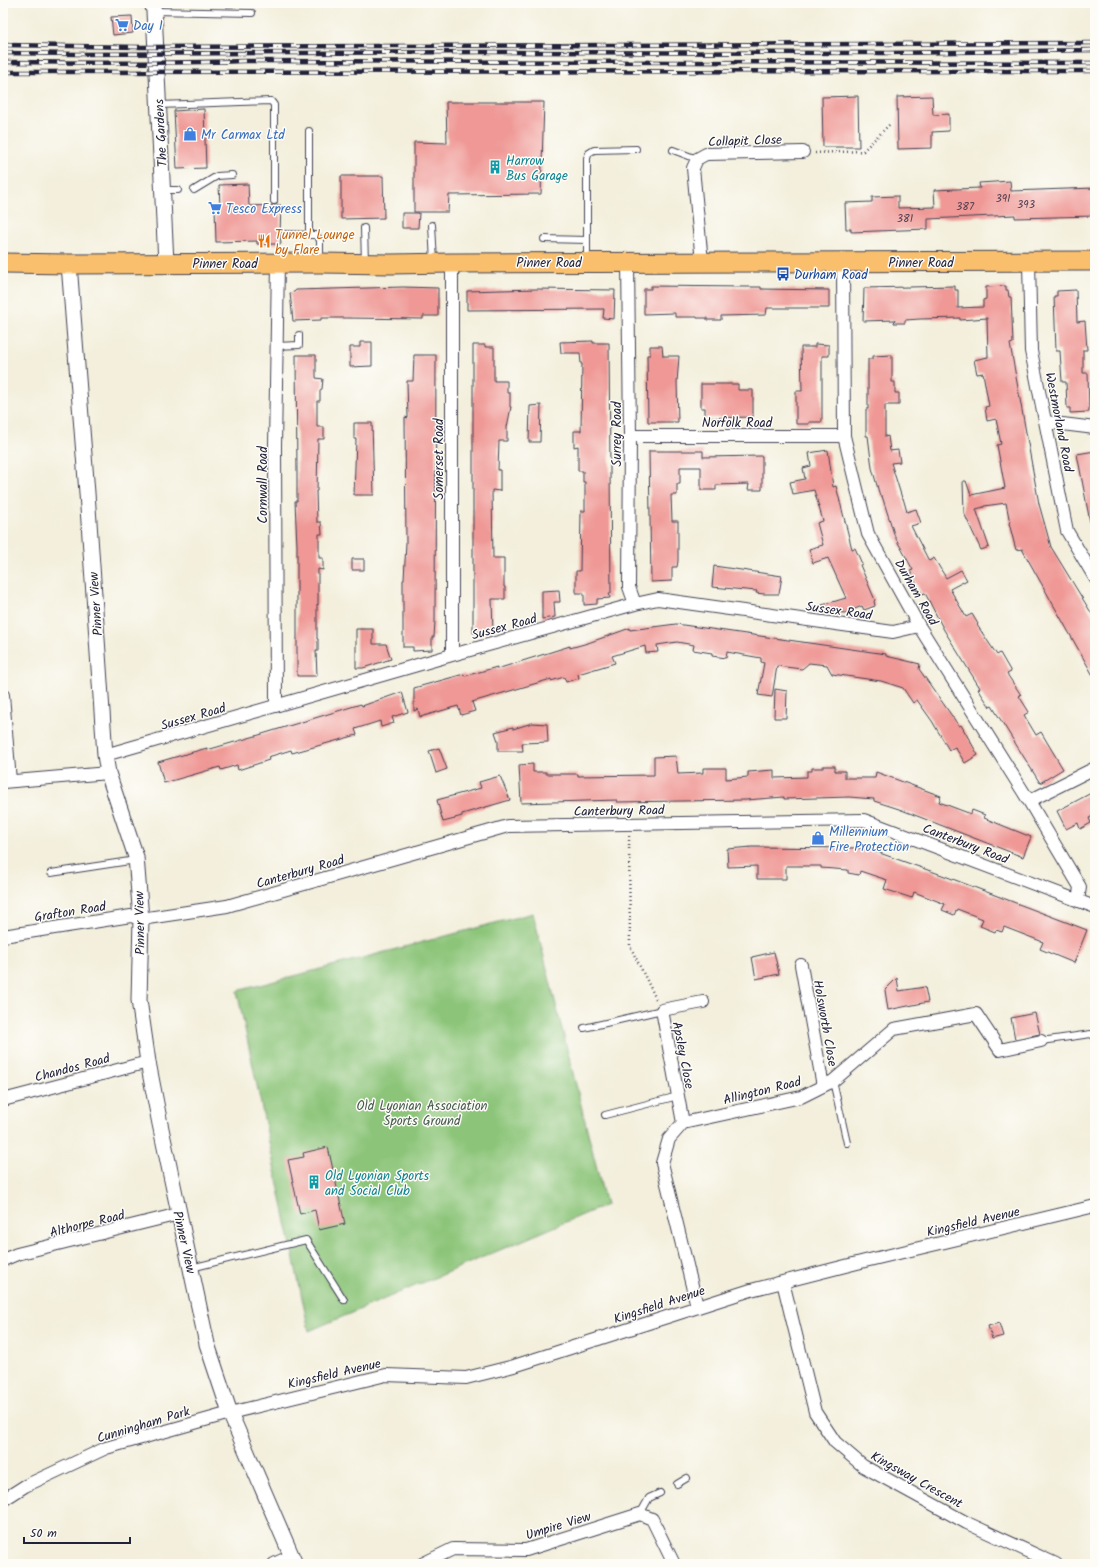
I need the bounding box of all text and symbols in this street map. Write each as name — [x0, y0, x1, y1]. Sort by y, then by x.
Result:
place label: Day 1 — [133, 16, 163, 37]
supermarket icon: Day 1 — [114, 17, 130, 33]
street label: The Gardens — [149, 98, 174, 167]
place label: Mr Carmax Ltd — [201, 125, 285, 146]
shop icon: Mr Carmax Ltd — [182, 126, 198, 142]
street label: Collapit Close — [708, 130, 783, 153]
place label: Harrow Bus Garage — [506, 151, 568, 187]
building icon: Harrow Bus Garage — [487, 159, 503, 175]
house number: 391 — [995, 190, 1011, 208]
house number: 393 — [1017, 196, 1035, 214]
house number: 387 — [956, 198, 975, 216]
place label: Tesco Express — [226, 199, 302, 220]
supermarket icon: Tesco Express — [207, 200, 223, 216]
house number: 381 — [897, 210, 913, 228]
place label: Tunnel Lounge by Flare — [275, 225, 355, 261]
restaurant icon: Tunnel Lounge by Flare — [256, 233, 272, 249]
street label: Pinner Road — [516, 253, 582, 274]
street label: Pinner Road — [888, 253, 954, 274]
street label: Pinner Road — [192, 254, 258, 275]
place label: Durham Road — [794, 265, 868, 286]
bus stop icon: Durham Road — [775, 266, 791, 282]
street label: Westmorland Road — [1039, 371, 1079, 474]
street label: Surrey Road — [607, 401, 628, 467]
street label: Norfolk Road — [702, 413, 773, 434]
street label: Somerset Road — [429, 418, 450, 500]
street label: Cornwall Road — [253, 446, 274, 524]
street label: Durham Road — [888, 556, 943, 630]
street label: Pinner View — [84, 571, 109, 637]
street label: Sussex Road — [804, 596, 874, 627]
street label: Sussex Road — [469, 609, 540, 646]
street label: Sussex Road — [158, 698, 229, 737]
street label: Canterbury Road — [573, 800, 665, 823]
street label: Canterbury Road — [919, 818, 1012, 871]
place label: Millennium Fire Protection — [829, 822, 909, 858]
shop icon: Millennium Fire Protection — [810, 830, 826, 846]
street label: Canterbury Road — [254, 850, 347, 895]
street label: Pinner View — [129, 891, 152, 955]
street label: Grafton Road — [33, 896, 108, 929]
street label: Holsworth Close — [807, 978, 843, 1068]
street label: Apsley Close — [666, 1020, 699, 1091]
street label: Chandos Road — [32, 1048, 113, 1089]
street label: Allington Road — [721, 1072, 804, 1111]
park label: Old Lyonian Association Sports Ground — [357, 1096, 488, 1132]
place label: Old Lyonian Sports and Social Club — [325, 1166, 430, 1202]
building icon: Old Lyonian Sports and Social Club — [306, 1174, 322, 1190]
street label: Kingsfield Avenue — [925, 1201, 1022, 1243]
street label: Althorpe Road — [48, 1205, 128, 1244]
street label: Pinner View — [166, 1209, 201, 1276]
street label: Kingsfield Avenue — [611, 1281, 708, 1330]
street label: Kingsfield Avenue — [286, 1353, 383, 1395]
street label: Cunningham Park — [94, 1401, 193, 1450]
street label: Kingsway Crescent — [866, 1446, 967, 1515]
street label: Umpire View — [523, 1506, 594, 1546]
scale bar — [24, 1519, 130, 1545]
text: 50 m — [30, 1524, 57, 1543]

